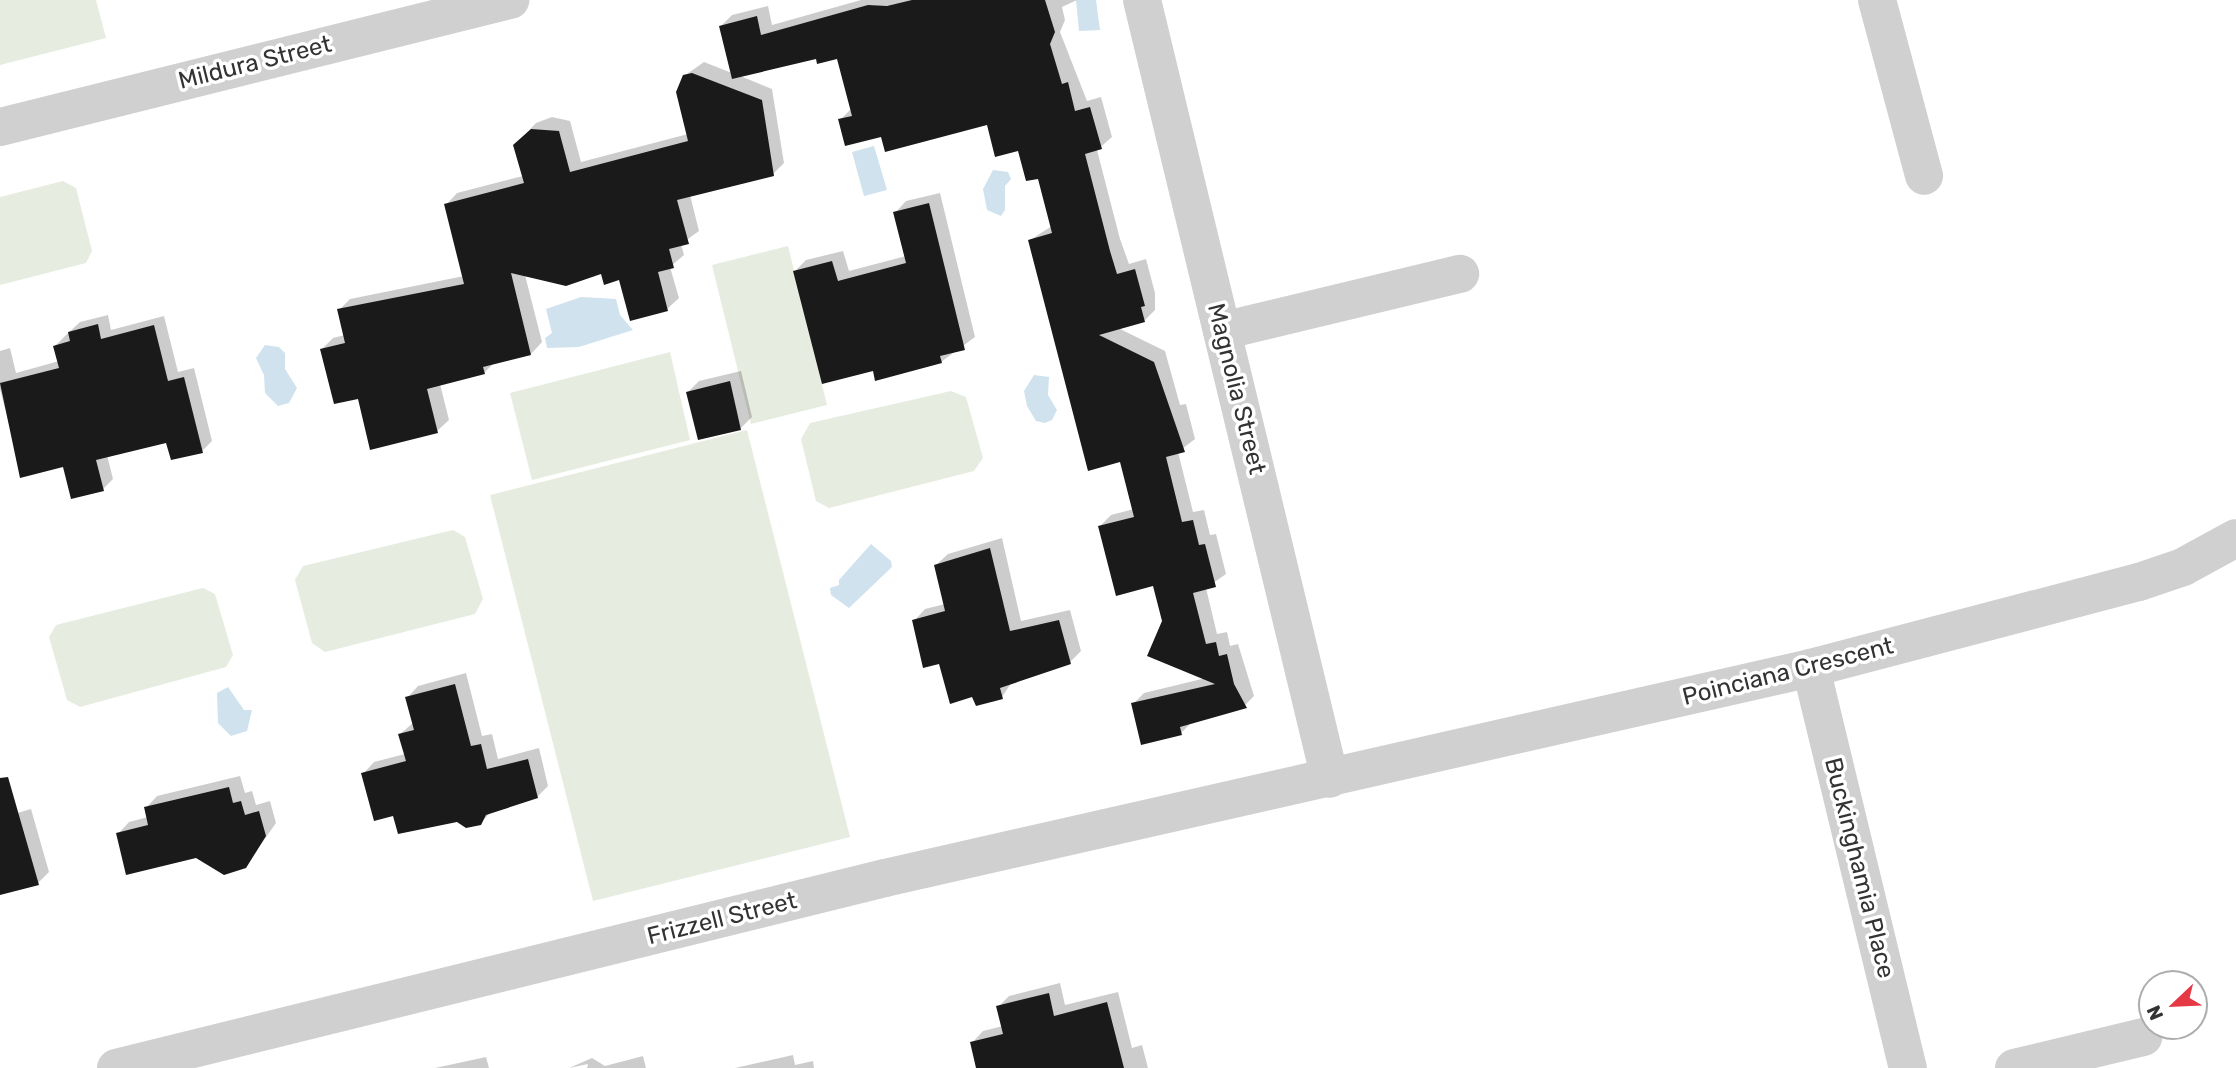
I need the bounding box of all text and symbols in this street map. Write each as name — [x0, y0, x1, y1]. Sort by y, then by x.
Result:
street label: Mildura Street — [175, 30, 335, 96]
street label: Magnolia Street — [1201, 301, 1271, 477]
street label: Poinciana Crescent — [1680, 632, 1896, 712]
street label: Buckinghamia Place — [1818, 755, 1900, 981]
street label: Frizzell Street — [644, 886, 800, 952]
north arrow — [2138, 970, 2208, 1040]
text: N — [2142, 1002, 2168, 1023]

